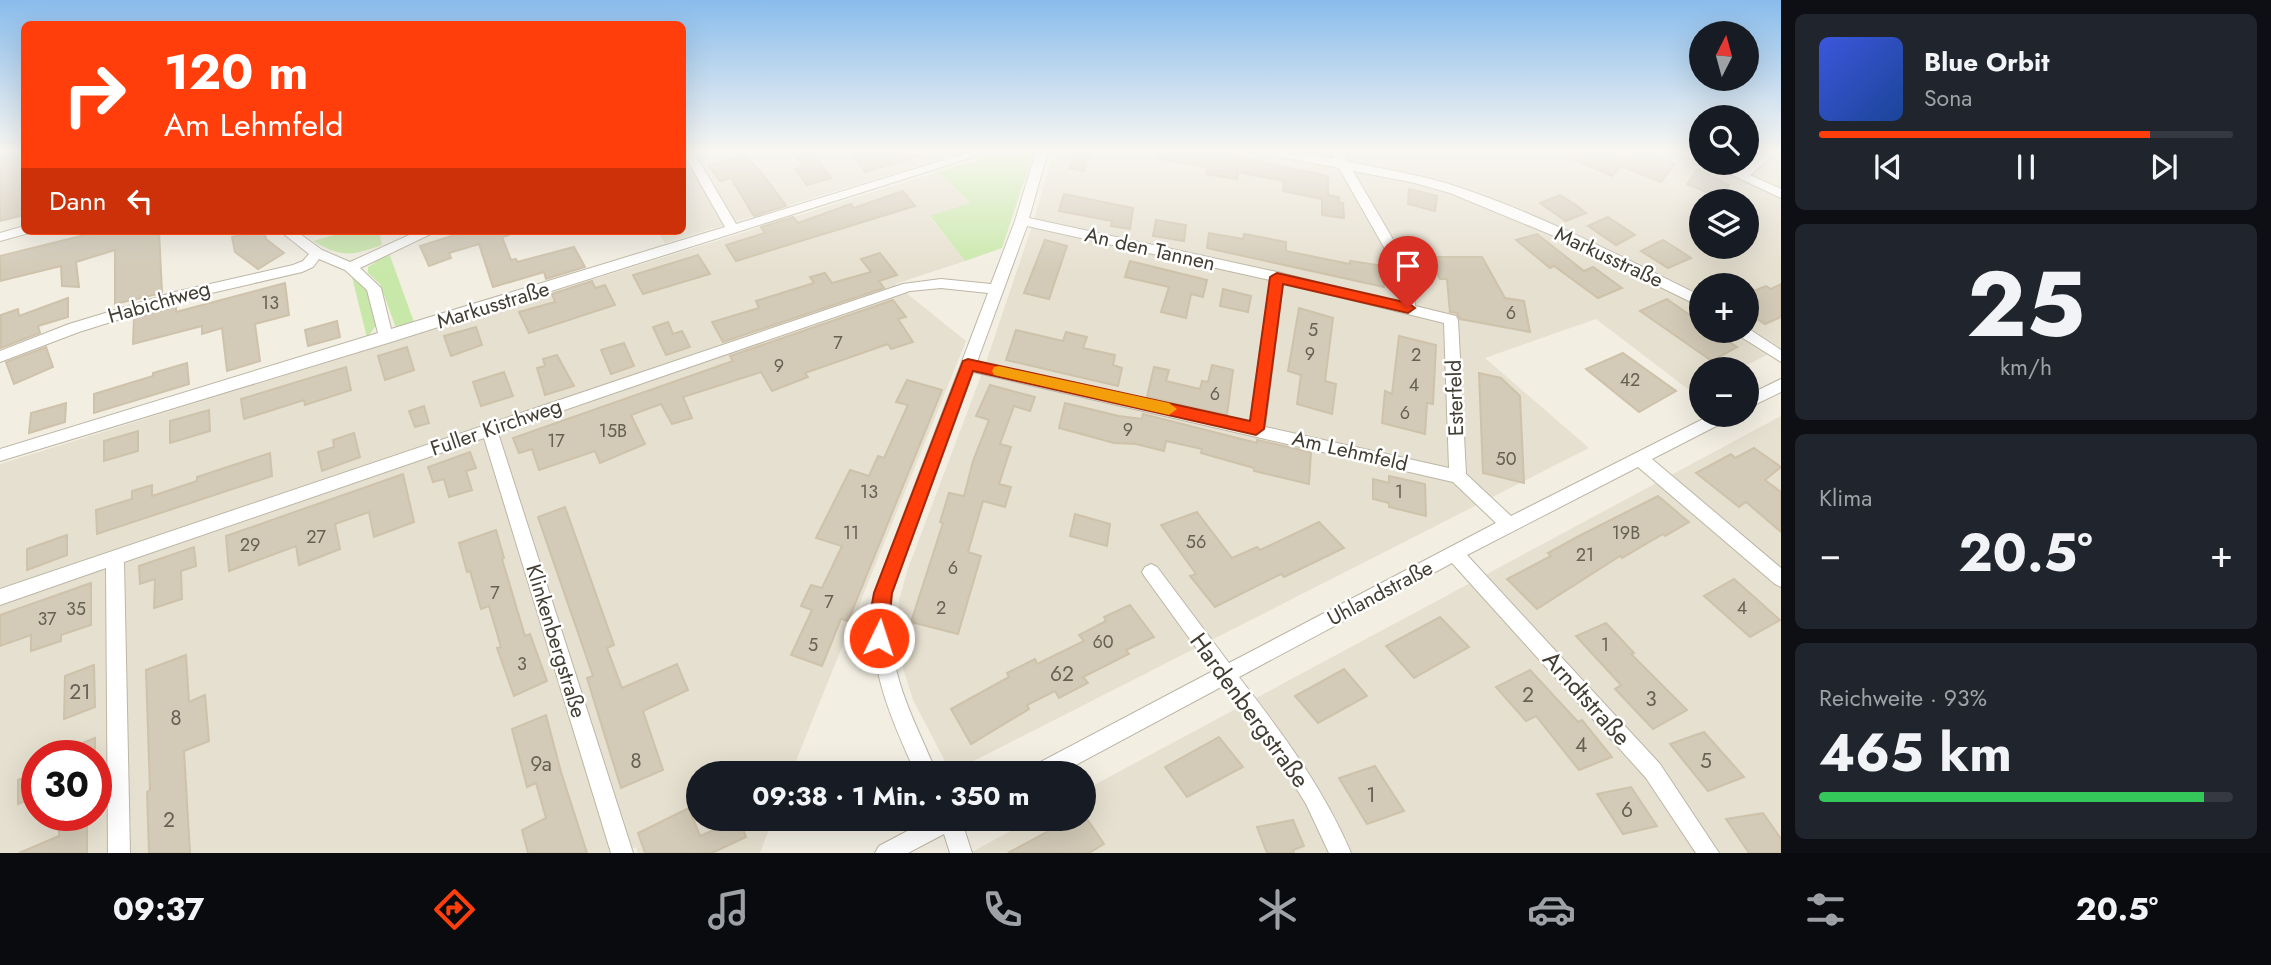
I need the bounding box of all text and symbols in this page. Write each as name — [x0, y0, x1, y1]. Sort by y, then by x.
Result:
north arrow — [1689, 21, 1759, 91]
map controls — [1689, 21, 1759, 427]
text: 120 m — [164, 37, 308, 107]
text: Blue Orbit — [1924, 43, 2049, 81]
icon: right — [49, 49, 140, 140]
text: Sona — [1924, 81, 1972, 115]
text: Am Lehmfeld — [164, 102, 344, 148]
button: search — [1689, 105, 1759, 175]
icon: previous — [1869, 148, 1907, 186]
icon: pause — [2007, 148, 2045, 186]
icon: next — [2145, 148, 2183, 186]
text: Dann — [49, 182, 107, 220]
icon: left — [121, 182, 159, 220]
button: layers — [1689, 189, 1759, 259]
street label: An den Tannen — [1082, 219, 1218, 279]
street label: Markusstraße — [1550, 219, 1668, 295]
pin — [1378, 236, 1438, 308]
text: 25 — [1967, 239, 2085, 370]
icon: arrive — [1389, 247, 1427, 285]
street label: Habichtweg — [104, 273, 214, 331]
button: + — [1689, 273, 1759, 343]
street label: Markusstraße — [433, 274, 553, 336]
house number: 13 — [261, 290, 279, 316]
house number: 6 — [1506, 300, 1516, 326]
house number: 5 — [1308, 317, 1318, 343]
house number: 7 — [833, 330, 843, 356]
house number: 9 — [1305, 341, 1315, 367]
house number: 2 — [1411, 342, 1421, 368]
text: km/h — [2000, 350, 2052, 384]
house number: 9 — [774, 353, 784, 379]
button: − — [1689, 357, 1759, 427]
street label: Esterfeld — [1439, 359, 1471, 437]
house number: 42 — [1620, 367, 1640, 393]
house number: 4 — [1409, 372, 1419, 398]
house number: 6 — [1210, 381, 1220, 407]
street label: Fuller Kirchweg — [426, 391, 566, 463]
house number: 6 — [1400, 400, 1410, 426]
house number: 9 — [1123, 417, 1133, 443]
house number: 15B — [599, 418, 627, 444]
street label: Am Lehmfeld — [1289, 423, 1411, 479]
house number: 17 — [547, 428, 565, 454]
house number: 50 — [1496, 446, 1517, 472]
house number: 13 — [860, 479, 878, 505]
house number: 1 — [1395, 479, 1403, 505]
text: Klima — [1819, 481, 1872, 515]
text: 20.5° — [1958, 515, 2093, 591]
house number: 11 — [843, 520, 859, 546]
house number: 19B — [1612, 520, 1640, 546]
house number: 27 — [306, 524, 326, 550]
text: − — [1819, 526, 1841, 581]
text: + — [2210, 526, 2233, 581]
house number: 56 — [1186, 529, 1206, 555]
house number: 29 — [240, 532, 260, 558]
house number: 21 — [1576, 542, 1594, 568]
street label: Uhlandstraße — [1322, 553, 1438, 633]
house number: 6 — [948, 555, 958, 581]
street label: Klinkenbergstraße — [518, 561, 594, 722]
house number: 7 — [490, 580, 500, 606]
house number: 7 — [824, 589, 834, 615]
house number: 2 — [936, 595, 946, 621]
house number: 4 — [1737, 595, 1747, 621]
house number: 35 — [66, 596, 86, 622]
position arrow — [842, 601, 916, 675]
house number: 37 — [37, 606, 57, 632]
street label: Hardenbergstraße — [1182, 625, 1318, 795]
house number: 60 — [1092, 629, 1114, 655]
house number: 5 — [808, 632, 818, 658]
house number: 1 — [1601, 632, 1609, 658]
street label: Arndtstraße — [1535, 643, 1639, 753]
house number: 3 — [517, 651, 527, 677]
house number: 62 — [1050, 659, 1074, 689]
house number: 21 — [69, 677, 91, 707]
house number: 2 — [1522, 680, 1534, 710]
text: Reichweite · 93% — [1819, 681, 1987, 715]
house number: 3 — [1645, 684, 1657, 714]
house number: 8 — [170, 703, 182, 733]
text: 465 km — [1819, 715, 2012, 791]
house number: 4 — [1575, 730, 1587, 760]
speed limit sign: 30 — [21, 740, 112, 831]
house number: 8 — [630, 746, 642, 776]
house number: 5 — [1700, 746, 1712, 776]
house number: 9a — [530, 749, 552, 779]
text: 09:38 · 1 Min. · 350 m — [752, 777, 1030, 815]
house number: 1 — [1366, 780, 1376, 810]
house number: 6 — [1621, 795, 1633, 825]
house number: 2 — [163, 805, 175, 835]
icon: directions — [430, 885, 479, 934]
icon: music — [704, 885, 753, 934]
icon: phone — [978, 885, 1027, 934]
icon: climate — [1253, 885, 1302, 934]
icon: car — [1527, 885, 1576, 934]
icon: filters — [1801, 885, 1850, 934]
text: 09:37 — [113, 886, 204, 932]
text: 20.5° — [2076, 886, 2158, 932]

